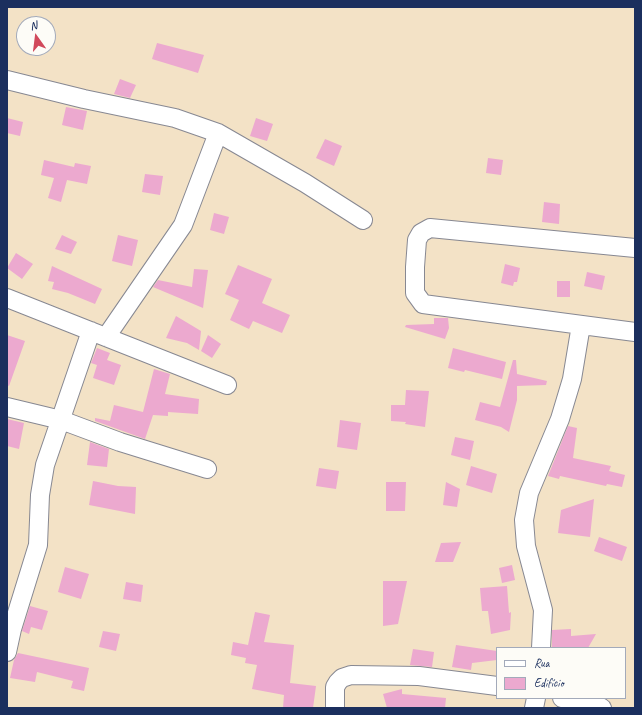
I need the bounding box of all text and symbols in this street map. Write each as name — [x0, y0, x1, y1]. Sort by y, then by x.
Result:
north arrow — [16, 16, 56, 56]
text: N — [28, 18, 38, 33]
legend — [496, 647, 626, 699]
text: Rua — [534, 655, 549, 671]
text: Edifício — [534, 675, 564, 691]

